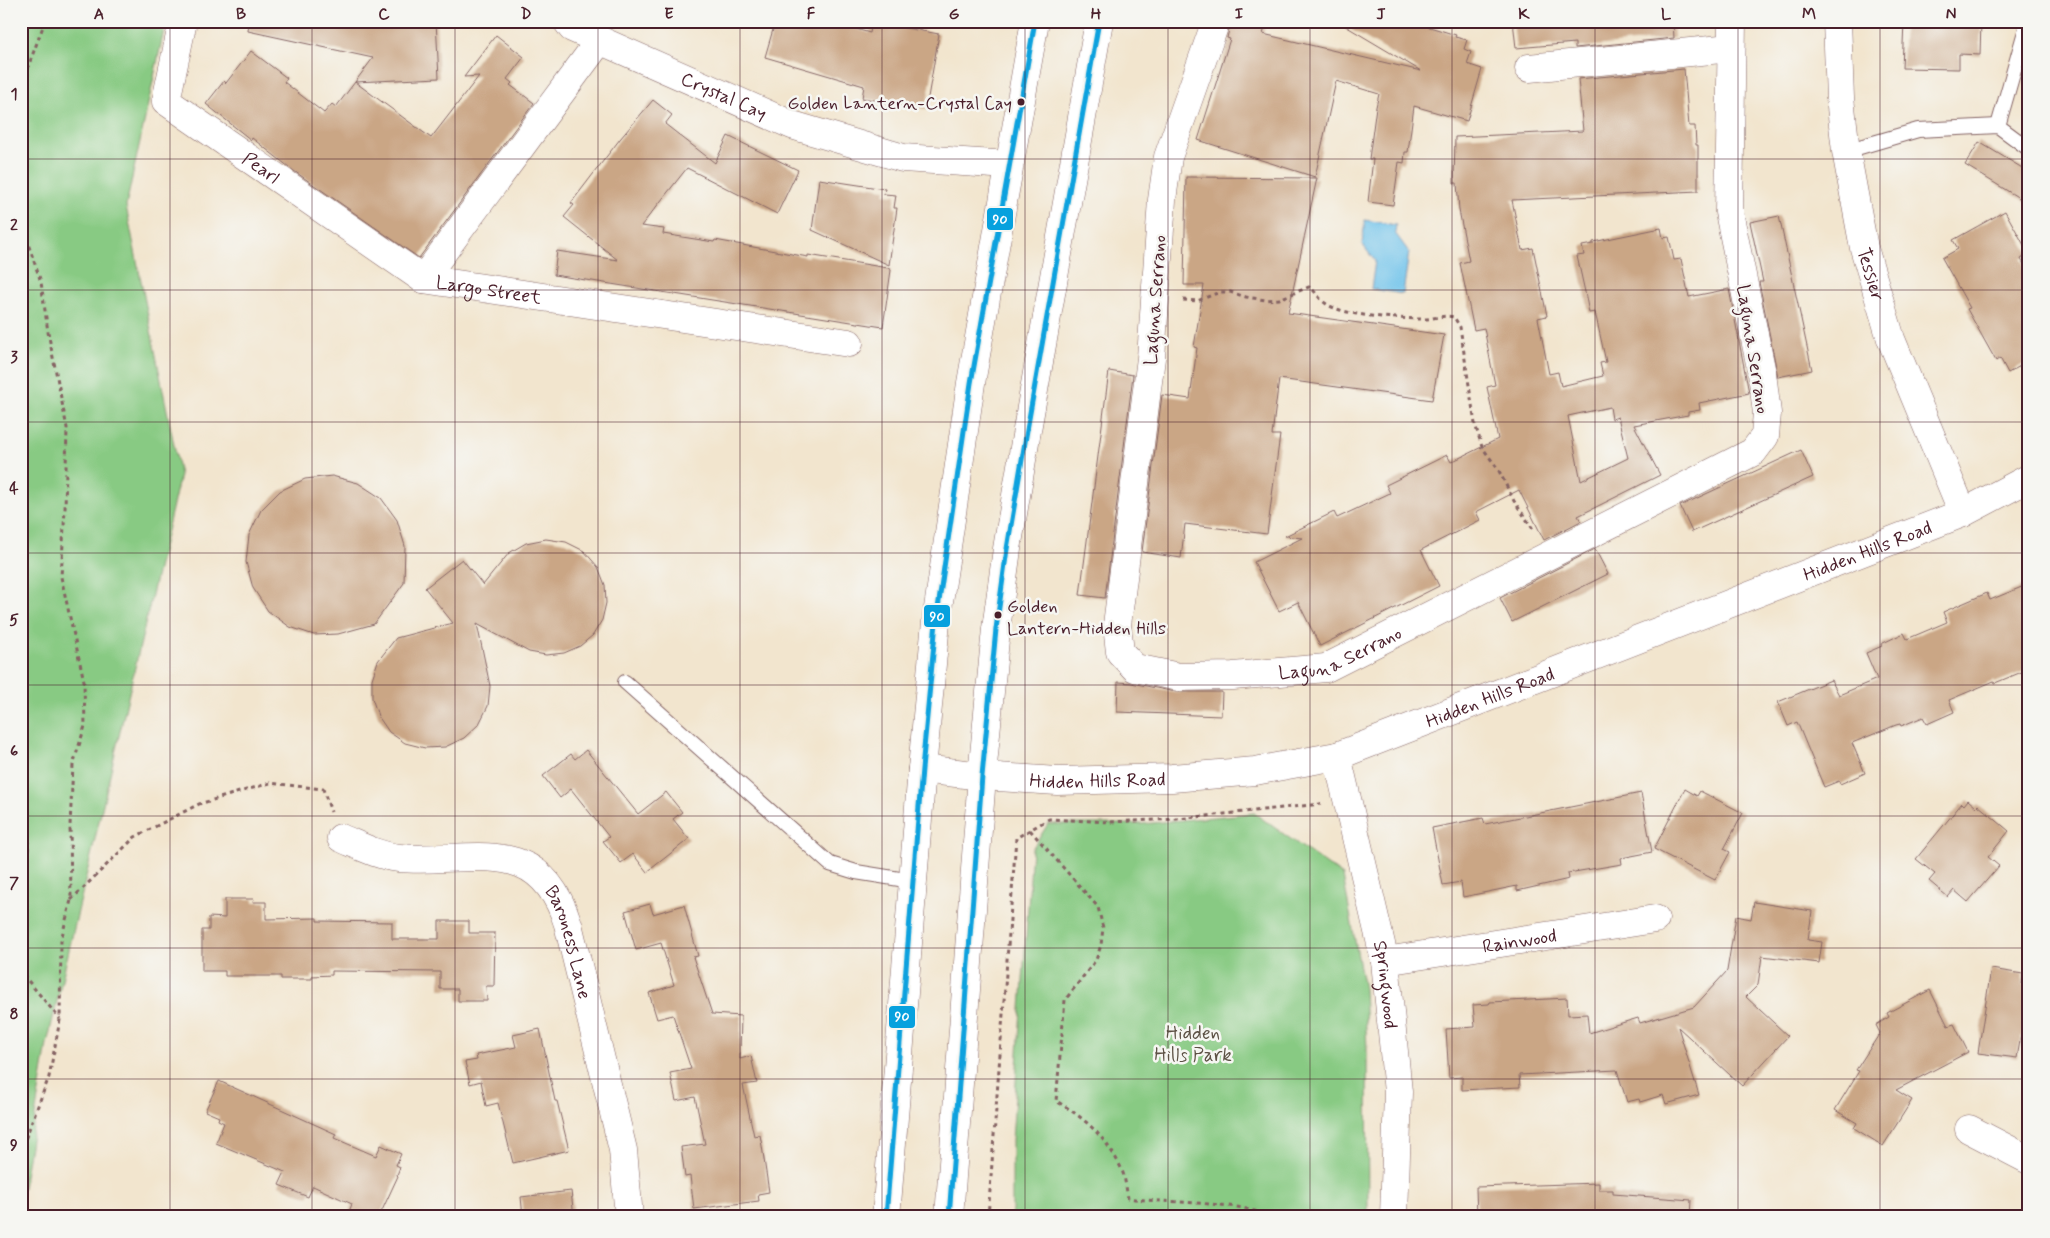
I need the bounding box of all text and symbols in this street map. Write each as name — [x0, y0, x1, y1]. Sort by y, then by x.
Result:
text: A — [94, 4, 104, 25]
text: B — [236, 4, 246, 25]
text: C — [378, 4, 390, 25]
text: D — [520, 4, 532, 25]
text: E — [664, 4, 674, 25]
text: F — [807, 4, 816, 25]
text: G — [949, 4, 960, 25]
text: H — [1091, 4, 1102, 25]
text: I — [1235, 4, 1244, 25]
text: J — [1376, 4, 1386, 25]
text: K — [1518, 4, 1530, 25]
text: L — [1661, 4, 1672, 25]
text: M — [1802, 4, 1816, 25]
text: N — [1946, 4, 1956, 25]
street label: Crystal Cay — [677, 67, 771, 126]
text: 1 — [10, 84, 18, 105]
place label: Golden Lantern-Crystal Cay — [788, 92, 1012, 116]
marker: Golden Lantern-Crystal Cay — [1016, 97, 1026, 107]
street label: Pearl — [237, 147, 284, 190]
line badge: 90 — [986, 207, 1014, 231]
text: 90 — [993, 211, 1007, 229]
text: 2 — [10, 215, 18, 236]
street label: Laguna Serrano — [1138, 234, 1176, 366]
street label: Tessier — [1851, 245, 1890, 304]
street label: Largo Street — [434, 270, 543, 311]
street label: Laguna Serrano — [1727, 283, 1775, 416]
text: 3 — [10, 347, 18, 368]
text: 4 — [9, 478, 19, 499]
street label: Hidden Hills Road — [1800, 515, 1936, 588]
place label: Golden Lantern-Hidden Hills — [1007, 595, 1166, 641]
line badge: 90 — [923, 604, 951, 628]
text: 90 — [930, 608, 944, 626]
text: 5 — [9, 610, 19, 631]
marker: Golden Lantern-Hidden Hills — [993, 610, 1003, 620]
street label: Laguna Serrano — [1277, 621, 1406, 687]
street label: Hidden Hills Road — [1422, 662, 1558, 734]
text: 6 — [10, 741, 18, 762]
street label: Hidden Hills Road — [1028, 767, 1166, 795]
text: 7 — [9, 873, 19, 894]
street label: Baroness Lane — [539, 881, 597, 1002]
street label: Rainwood — [1481, 923, 1558, 960]
street label: Springwood — [1367, 938, 1403, 1030]
text: 8 — [9, 1004, 19, 1025]
line badge: 90 — [888, 1005, 916, 1029]
text: 90 — [895, 1008, 909, 1026]
park label: Hidden Hills Park — [1154, 1021, 1232, 1068]
text: 9 — [10, 1135, 18, 1156]

